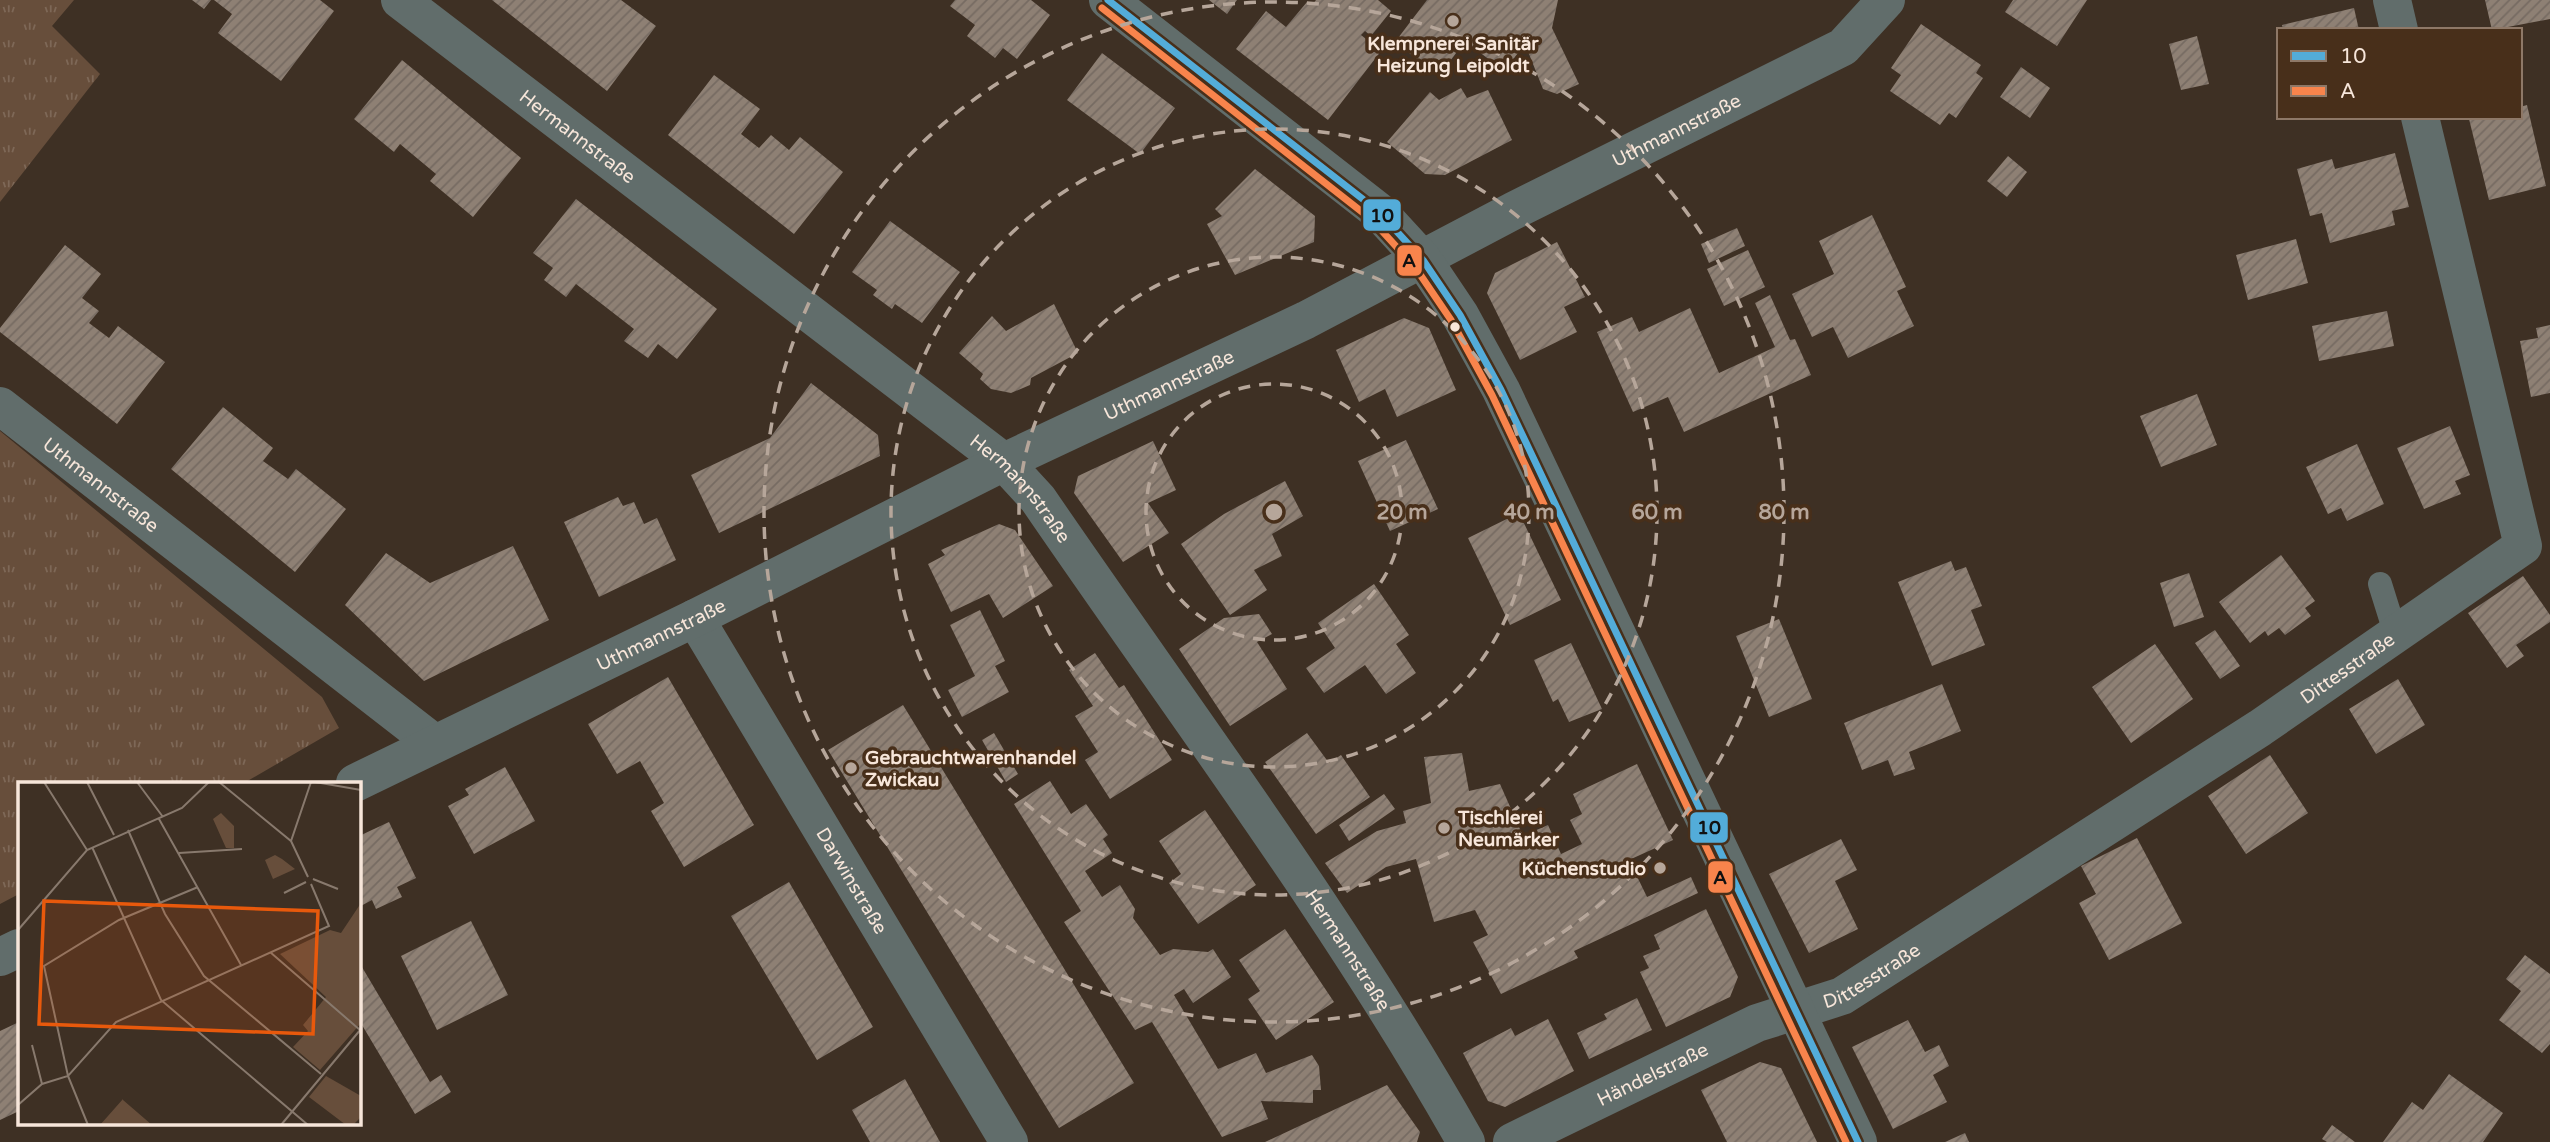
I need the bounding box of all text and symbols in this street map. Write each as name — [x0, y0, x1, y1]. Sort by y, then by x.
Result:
marker: Klempnerei Sanitär Heizung Leipoldt — [1445, 13, 1461, 29]
legend — [2277, 28, 2522, 119]
place label: Klempnerei Sanitär Heizung Leipoldt — [1367, 33, 1539, 78]
text: 10 — [2340, 44, 2366, 69]
text: A — [2340, 79, 2356, 104]
street label: Hermannstraße — [515, 86, 640, 188]
street label: Uthmannstraße — [1609, 90, 1745, 172]
line badge: 10 — [1362, 198, 1402, 232]
text: 10 — [1370, 205, 1394, 227]
line badge: A — [1396, 244, 1423, 277]
text: A — [1402, 250, 1416, 272]
unlabelled marker — [1448, 320, 1462, 334]
street label: Uthmannstraße — [1101, 346, 1238, 425]
street label: Hermannstraße — [965, 430, 1075, 547]
street label: Uthmannstraße — [38, 433, 163, 537]
centre of rings — [1262, 500, 1286, 524]
text: 20 m — [1376, 500, 1428, 525]
text: 40 m — [1503, 500, 1555, 525]
text: 60 m — [1631, 500, 1683, 525]
text: 80 m — [1758, 500, 1810, 525]
street label: Uthmannstraße — [593, 594, 729, 676]
street label: Dittesstraße — [2296, 628, 2399, 709]
place label: Gebrauchtwarenhandel Zwickau — [865, 747, 1076, 791]
marker: Gebrauchtwarenhandel Zwickau — [843, 760, 859, 776]
inset map — [18, 782, 360, 1124]
place label: Tischlerei Neumärker — [1457, 807, 1560, 851]
line badge: 10 — [1689, 811, 1729, 844]
text: 10 — [1697, 817, 1721, 839]
marker: Tischlerei Neumärker — [1436, 820, 1452, 836]
street label: Darwinstraße — [811, 824, 892, 938]
place label: Küchenstudio — [1522, 858, 1646, 880]
marker: Küchenstudio — [1652, 860, 1668, 876]
line badge: A — [1707, 860, 1734, 894]
text: A — [1713, 867, 1727, 889]
street label: Hermannstraße — [1300, 886, 1395, 1015]
street label: Dittesstraße — [1820, 939, 1925, 1013]
street label: Händelstraße — [1594, 1038, 1712, 1111]

